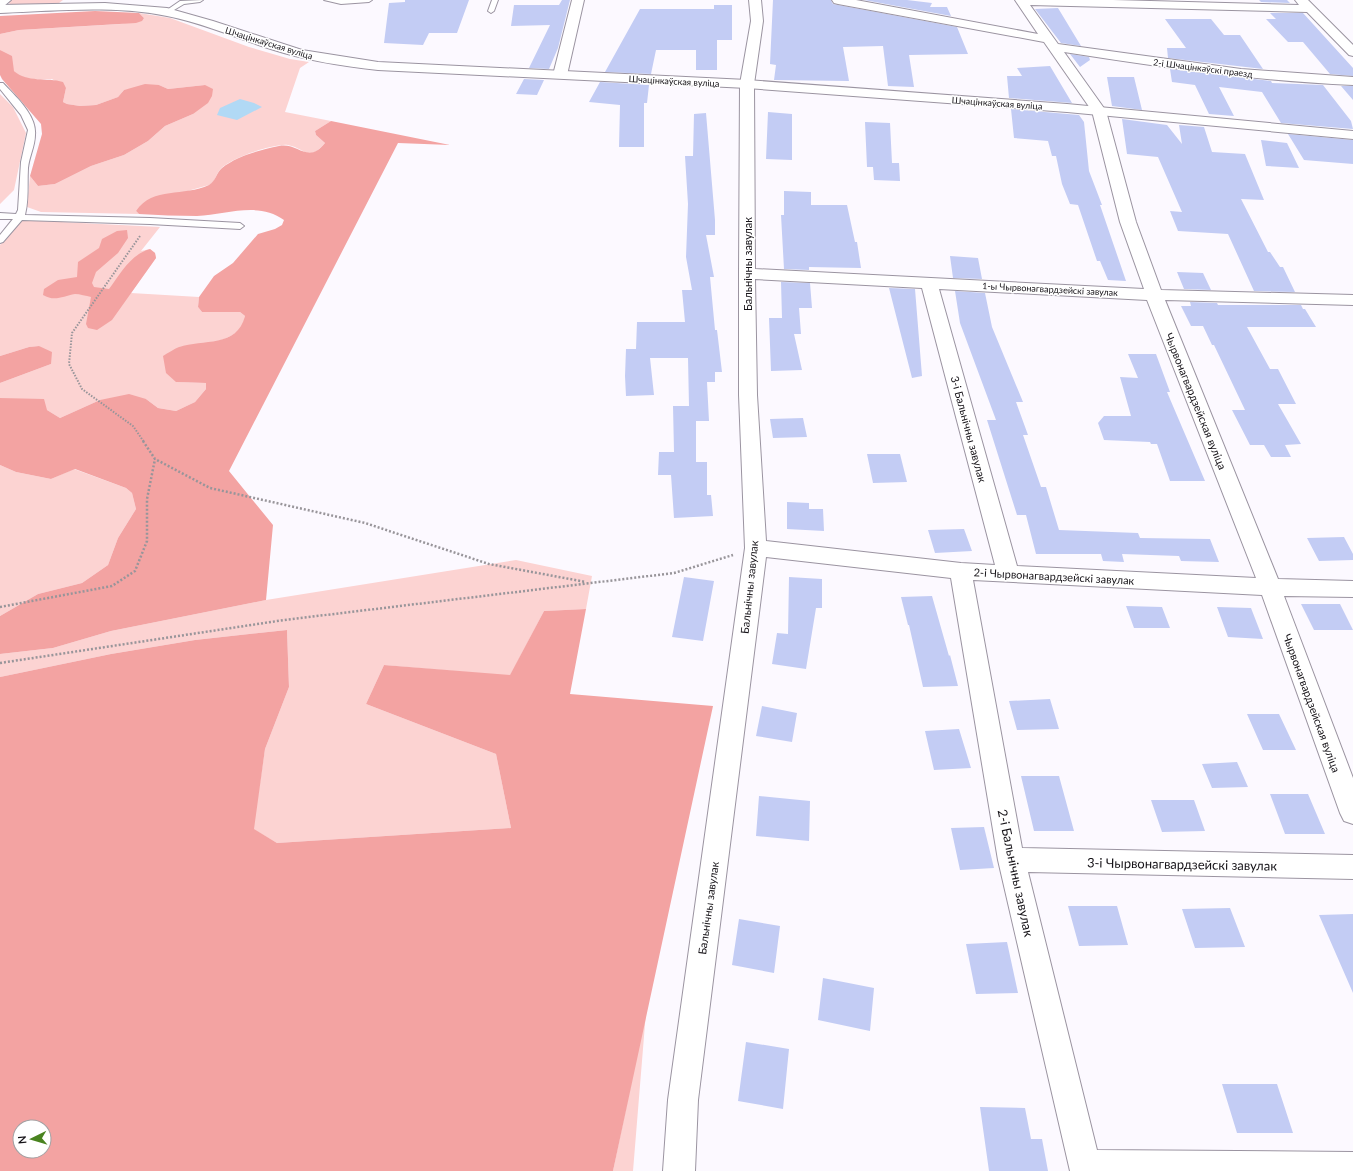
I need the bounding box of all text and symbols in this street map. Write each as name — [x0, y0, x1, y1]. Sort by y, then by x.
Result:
street label: Шчацінкаўская вуліца — [224, 24, 314, 62]
street label: 2-і Шчацінкаўскі праезд — [1153, 56, 1254, 80]
street label: Шчацінкаўская вуліца — [628, 73, 720, 89]
street label: Шчацінкаўская вуліца — [951, 94, 1043, 112]
street label: Бальнічны завулак — [741, 217, 754, 311]
street label: 1-ы Чырвонагвардзейскі завулак — [982, 280, 1118, 298]
street label: Чырвонагвардзейская вуліца — [1163, 331, 1229, 471]
street label: 3-і Бальнічны завулак — [949, 374, 990, 484]
street label: Бальнічны завулак — [738, 539, 760, 634]
street label: 2-і Чырвонагвардзейскі завулак — [973, 565, 1135, 587]
street label: Чырвонагвардзейская вуліца — [1281, 632, 1343, 774]
street label: 2-і Бальнічны завулак — [995, 808, 1037, 938]
street label: 3-і Чырвонагвардзейскі завулак — [1087, 854, 1277, 874]
street label: Бальнічны завулак — [695, 860, 721, 955]
north arrow — [12, 1119, 52, 1159]
text: N — [15, 1135, 28, 1145]

